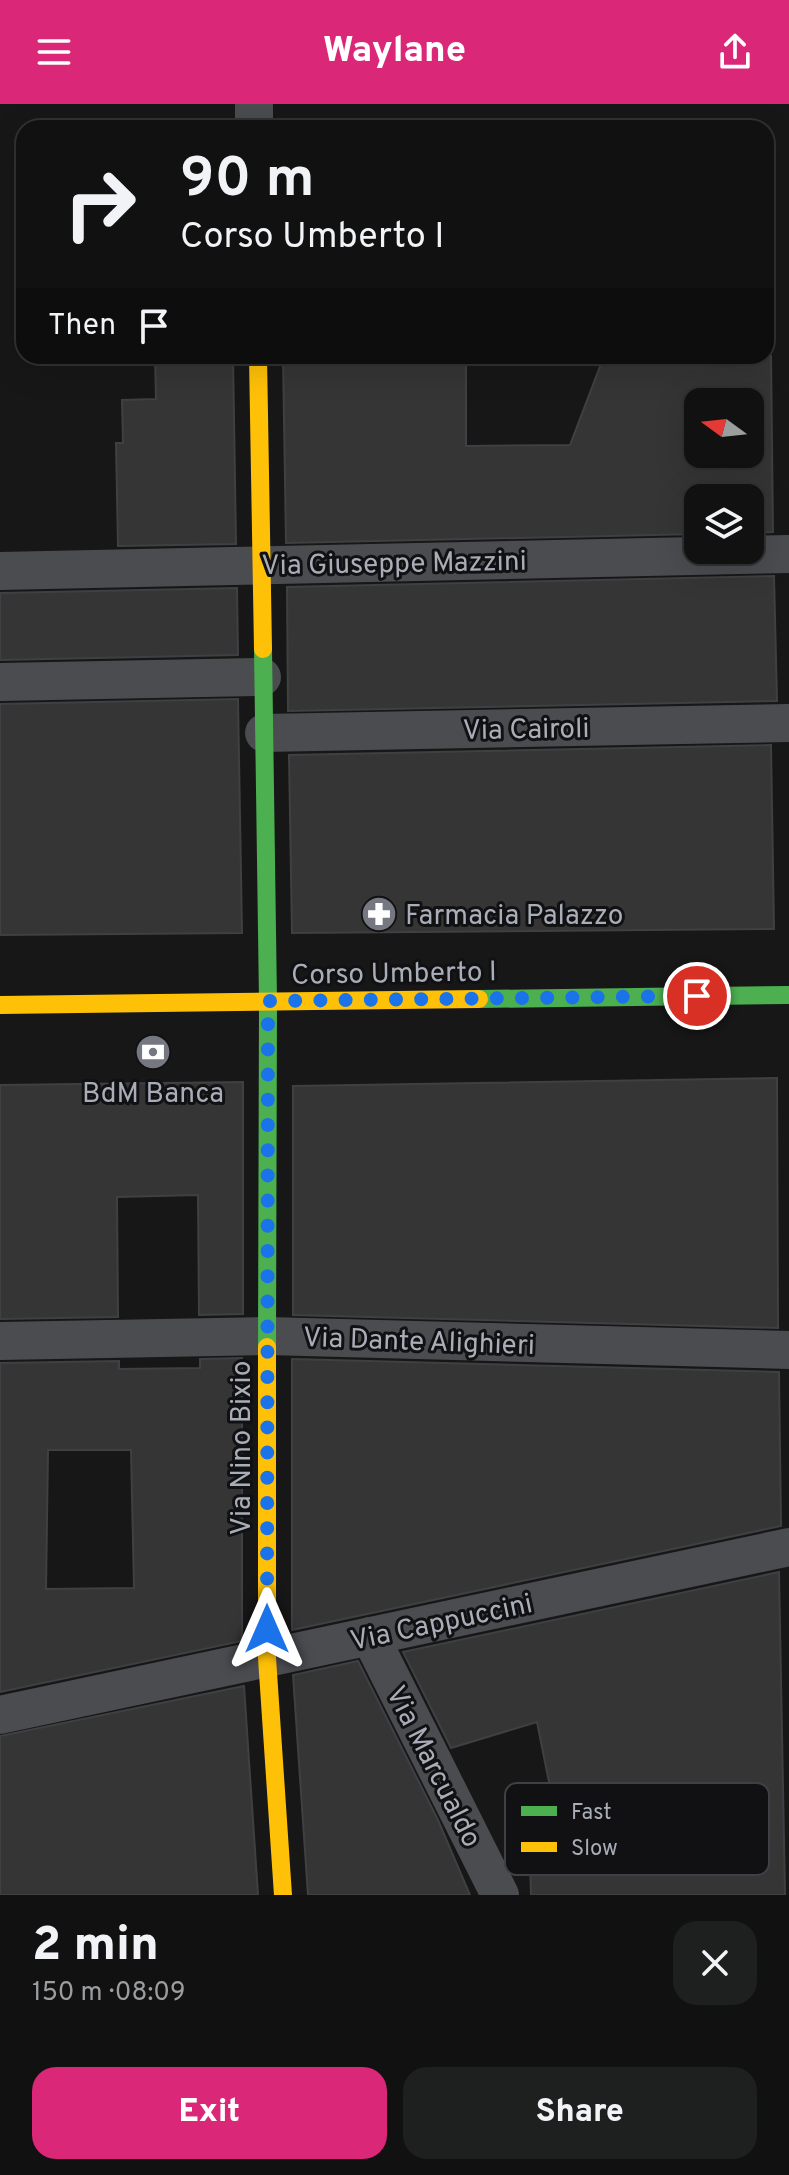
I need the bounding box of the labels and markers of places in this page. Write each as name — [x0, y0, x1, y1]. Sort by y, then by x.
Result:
pharmacy icon: Farmacia Palazzo — [360, 895, 398, 933]
place label: Farmacia Palazzo — [405, 899, 623, 935]
pin — [663, 962, 731, 1030]
bank icon: BdM Banca — [134, 1033, 172, 1071]
place label: BdM Banca — [82, 1077, 224, 1113]

